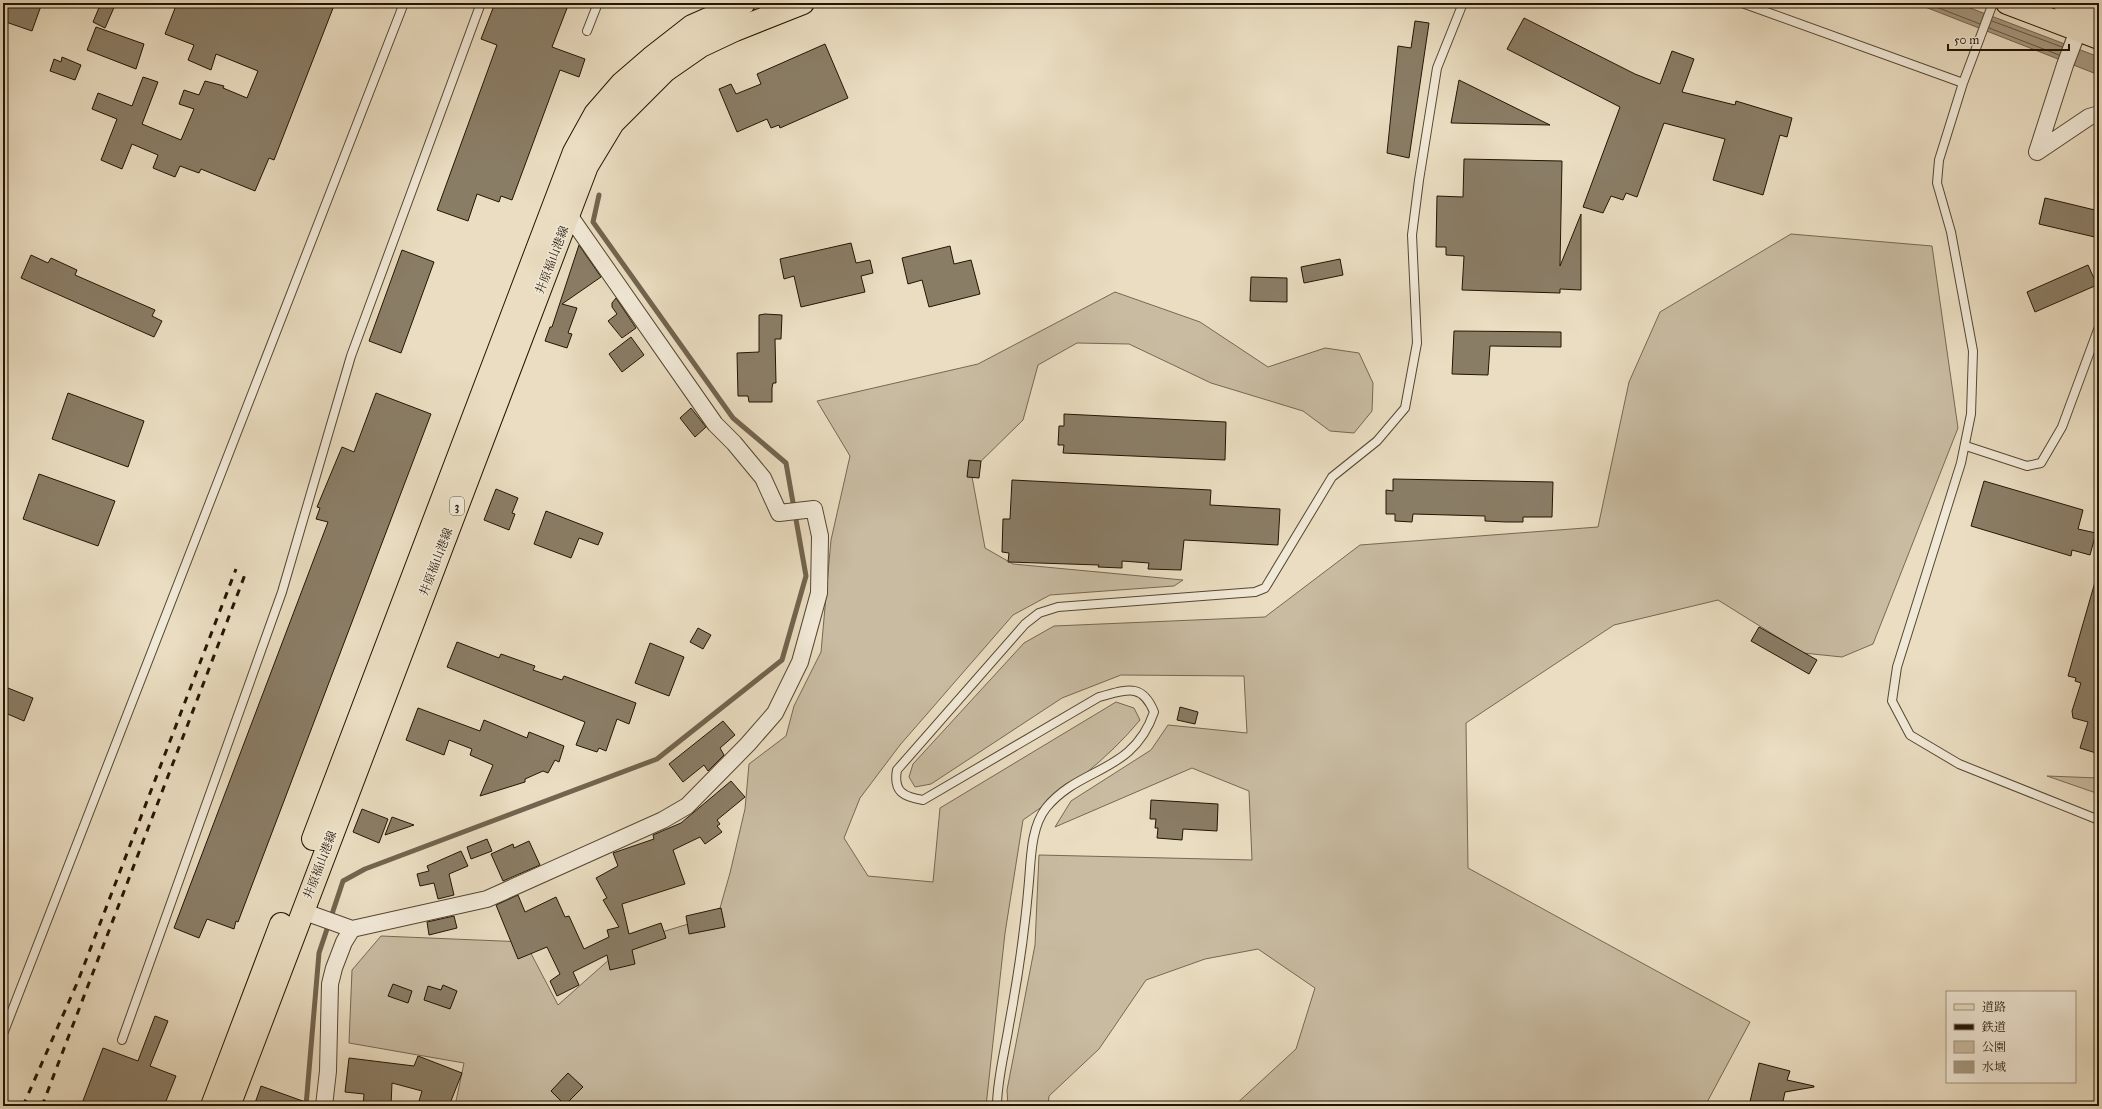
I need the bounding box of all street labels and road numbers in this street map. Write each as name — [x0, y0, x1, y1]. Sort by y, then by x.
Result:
street label: 井原福山港線 — [533, 224, 571, 296]
road number: 3 — [450, 497, 464, 515]
street label: 井原福山港線 — [417, 526, 455, 598]
street label: 井原福山港線 — [301, 829, 339, 901]

